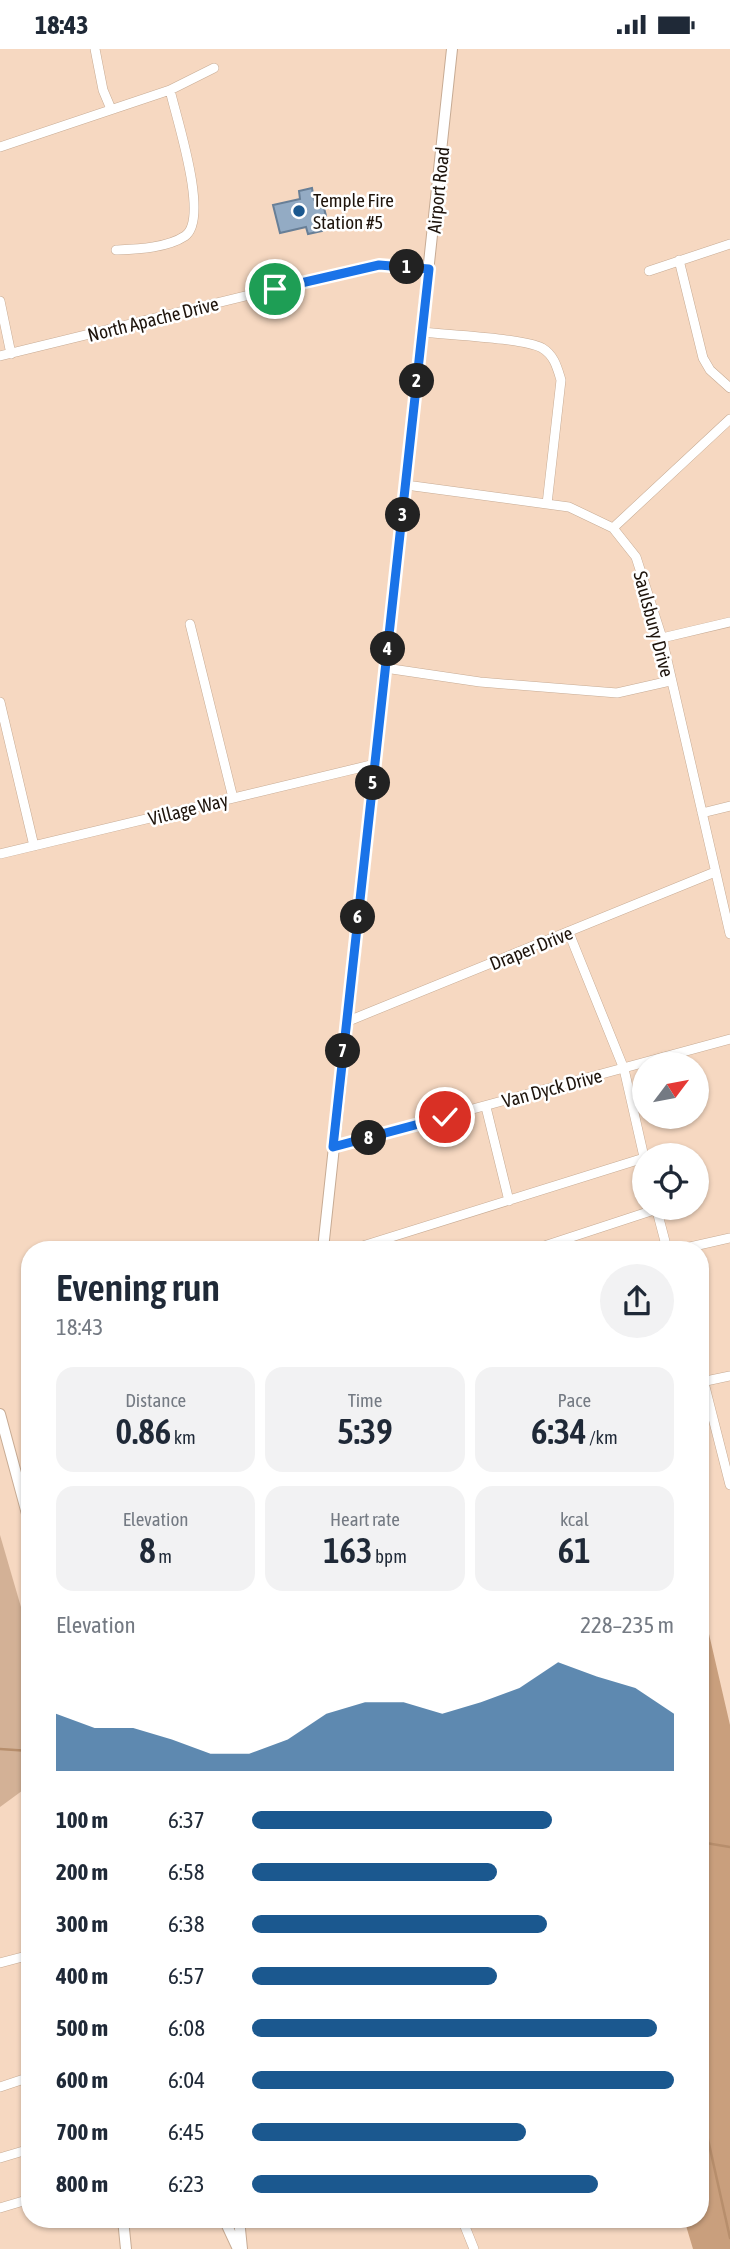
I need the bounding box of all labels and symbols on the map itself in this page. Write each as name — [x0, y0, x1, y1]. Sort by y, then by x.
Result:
street label: Airport Road — [423, 146, 453, 234]
place label: Temple Fire Station #5 — [313, 189, 394, 233]
marker: Temple Fire Station #5 — [291, 203, 307, 219]
pin: 1 — [390, 249, 424, 284]
pin — [245, 259, 305, 319]
street label: North Apache Drive — [85, 292, 221, 346]
pin: 2 — [400, 363, 434, 399]
pin: 3 — [386, 497, 420, 533]
street label: Saulsbury Drive — [629, 569, 679, 679]
pin: 4 — [370, 631, 406, 667]
pin: 5 — [356, 765, 390, 801]
street label: Village Way — [146, 788, 230, 830]
pin: 6 — [340, 899, 376, 935]
street label: Draper Drive — [486, 921, 576, 975]
pin: 7 — [326, 1033, 360, 1069]
north arrow — [632, 1052, 709, 1129]
street label: Van Dyck Drive — [500, 1064, 604, 1112]
pin — [415, 1087, 475, 1147]
pin: 8 — [352, 1121, 386, 1155]

